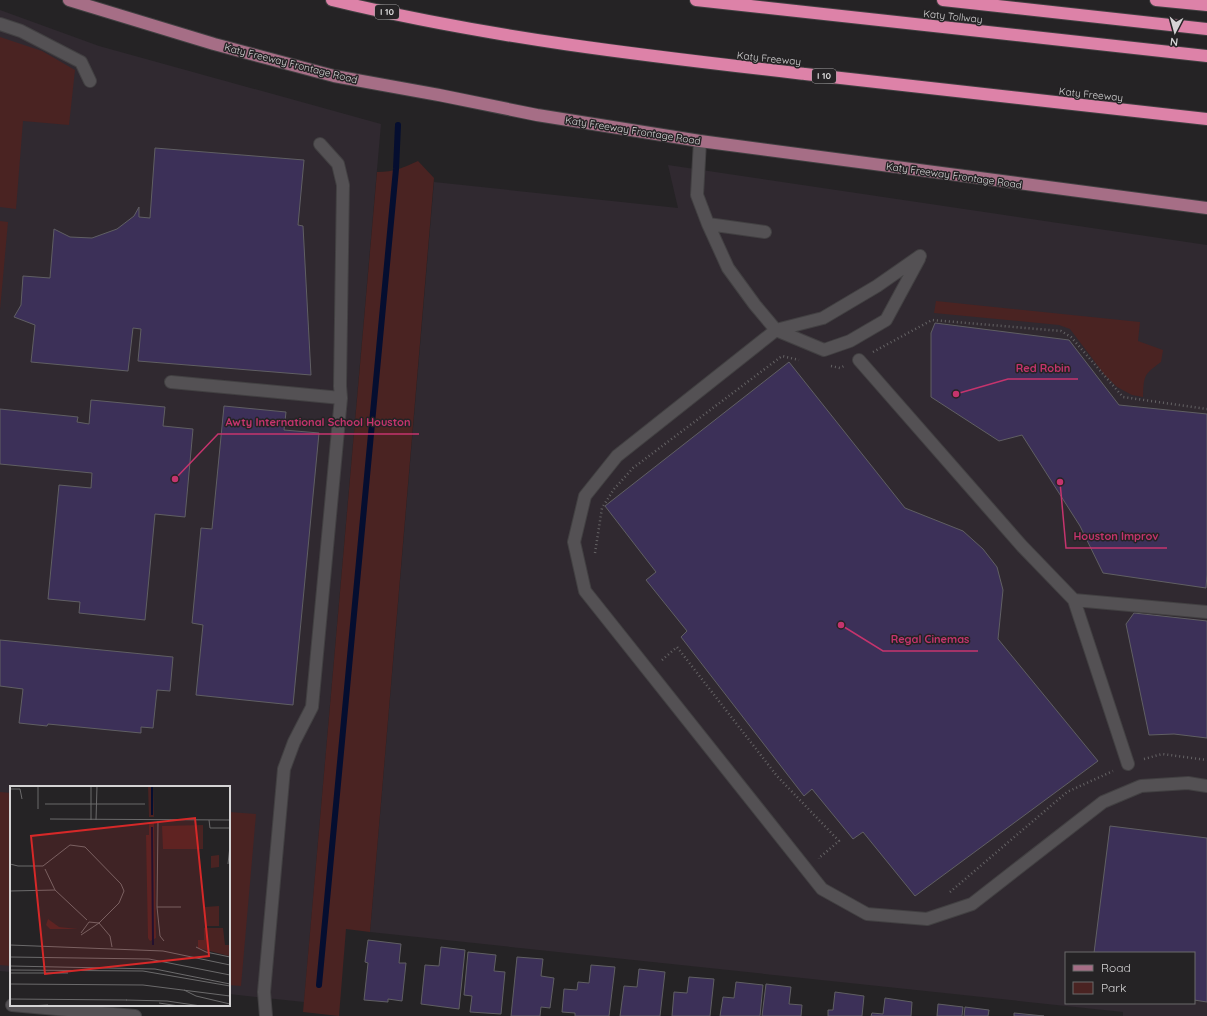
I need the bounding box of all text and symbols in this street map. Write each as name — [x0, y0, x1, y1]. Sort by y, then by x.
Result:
road number: I 10 — [375, 5, 399, 19]
street label: Katy Tollway — [923, 7, 983, 26]
north arrow — [1155, 12, 1195, 52]
text: N — [1169, 35, 1179, 49]
street label: Katy Freeway Frontage Road — [223, 41, 359, 86]
street label: Katy Freeway — [736, 49, 802, 68]
road number: I 10 — [812, 69, 836, 83]
street label: Katy Freeway — [1058, 85, 1124, 104]
street label: Katy Freeway Frontage Road — [564, 113, 702, 148]
street label: Katy Freeway Frontage Road — [885, 160, 1023, 191]
callout: Red Robin — [1008, 356, 1078, 379]
text: Red Robin — [1016, 361, 1070, 375]
callout: Awty International School Houston — [218, 411, 419, 434]
text: Awty International School Houston — [225, 415, 411, 429]
callout: Houston Improv — [1066, 525, 1167, 548]
text: Houston Improv — [1073, 529, 1159, 543]
callout: Regal Cinemas — [883, 628, 978, 651]
text: Regal Cinemas — [891, 632, 969, 646]
inset map — [10, 786, 230, 1006]
legend — [1065, 952, 1195, 1004]
text: Road — [1101, 960, 1131, 975]
text: Park — [1101, 980, 1126, 995]

